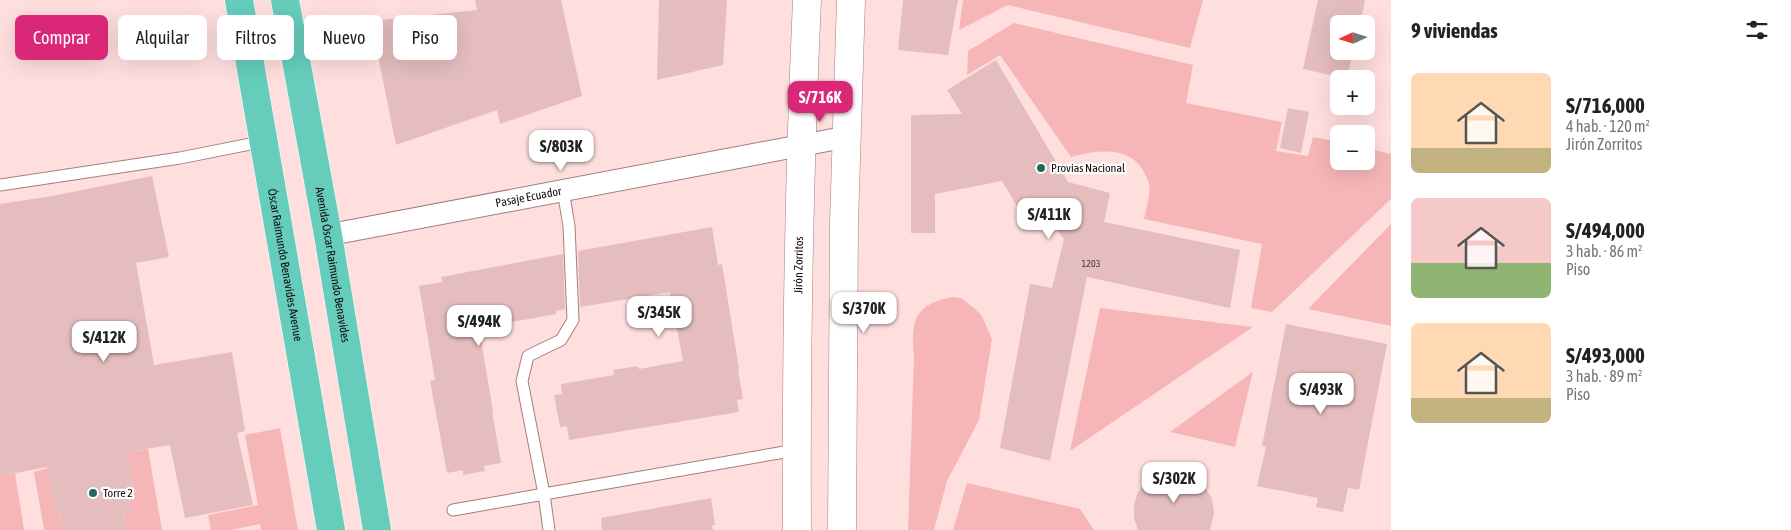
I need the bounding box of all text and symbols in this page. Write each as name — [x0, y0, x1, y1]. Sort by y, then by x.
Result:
chip: Comprar — [15, 15, 108, 60]
chip: Alquilar — [118, 15, 207, 60]
chip: Filtros — [217, 15, 294, 60]
chip: Nuevo — [304, 15, 383, 60]
chip: Piso — [393, 15, 457, 60]
north arrow — [1330, 15, 1375, 60]
map controls — [1330, 15, 1375, 170]
icon: filters — [1743, 16, 1771, 44]
text: 9 viviendas — [1411, 18, 1498, 42]
button: + — [1330, 70, 1375, 115]
pin: S/716K — [779, 80, 861, 123]
text: S/716K — [799, 88, 841, 106]
icon: home — [1451, 93, 1511, 153]
text: S/716,000 — [1566, 93, 1645, 117]
text: 4 hab. · 120 m² — [1566, 117, 1650, 135]
button: − — [1330, 125, 1375, 170]
pin: S/803K — [520, 130, 602, 172]
text: Jirón Zorritos — [1566, 135, 1642, 153]
text: S/803K — [540, 137, 582, 155]
place label: Provias Nacional — [1051, 161, 1126, 175]
marker: Provias Nacional — [1035, 162, 1047, 174]
street label: Pasaje Ecuador — [494, 184, 563, 210]
street label: Avenida Óscar Raimundo Benavides — [312, 186, 353, 344]
street label: Óscar Raimundo Benavides Avenue — [265, 188, 305, 342]
pin: S/411K — [1008, 198, 1090, 240]
text: S/411K — [1028, 205, 1070, 223]
icon: home — [1451, 218, 1511, 278]
text: S/494,000 — [1566, 218, 1645, 242]
street label: Jirón Zorritos — [791, 236, 806, 294]
text: 3 hab. · 86 m² — [1566, 242, 1642, 260]
house number: 1203 — [1082, 258, 1101, 269]
text: Piso — [1566, 260, 1590, 278]
pin: S/370K — [823, 292, 905, 334]
pin: S/345K — [618, 296, 700, 338]
text: S/370K — [843, 299, 885, 317]
text: S/345K — [638, 303, 680, 321]
pin: S/494K — [438, 304, 520, 347]
text: S/494K — [458, 312, 500, 330]
pin: S/412K — [63, 320, 145, 363]
text: S/412K — [83, 328, 125, 346]
icon: home — [1451, 343, 1511, 403]
text: S/493,000 — [1566, 343, 1645, 367]
text: 3 hab. · 89 m² — [1566, 367, 1642, 385]
pin: S/493K — [1280, 372, 1362, 415]
text: S/493K — [1300, 380, 1342, 398]
text: Piso — [1566, 385, 1590, 403]
pin: S/302K — [1133, 462, 1215, 504]
text: S/302K — [1153, 469, 1195, 487]
place label: Torre 2 — [103, 486, 133, 500]
marker: Torre 2 — [87, 487, 99, 499]

